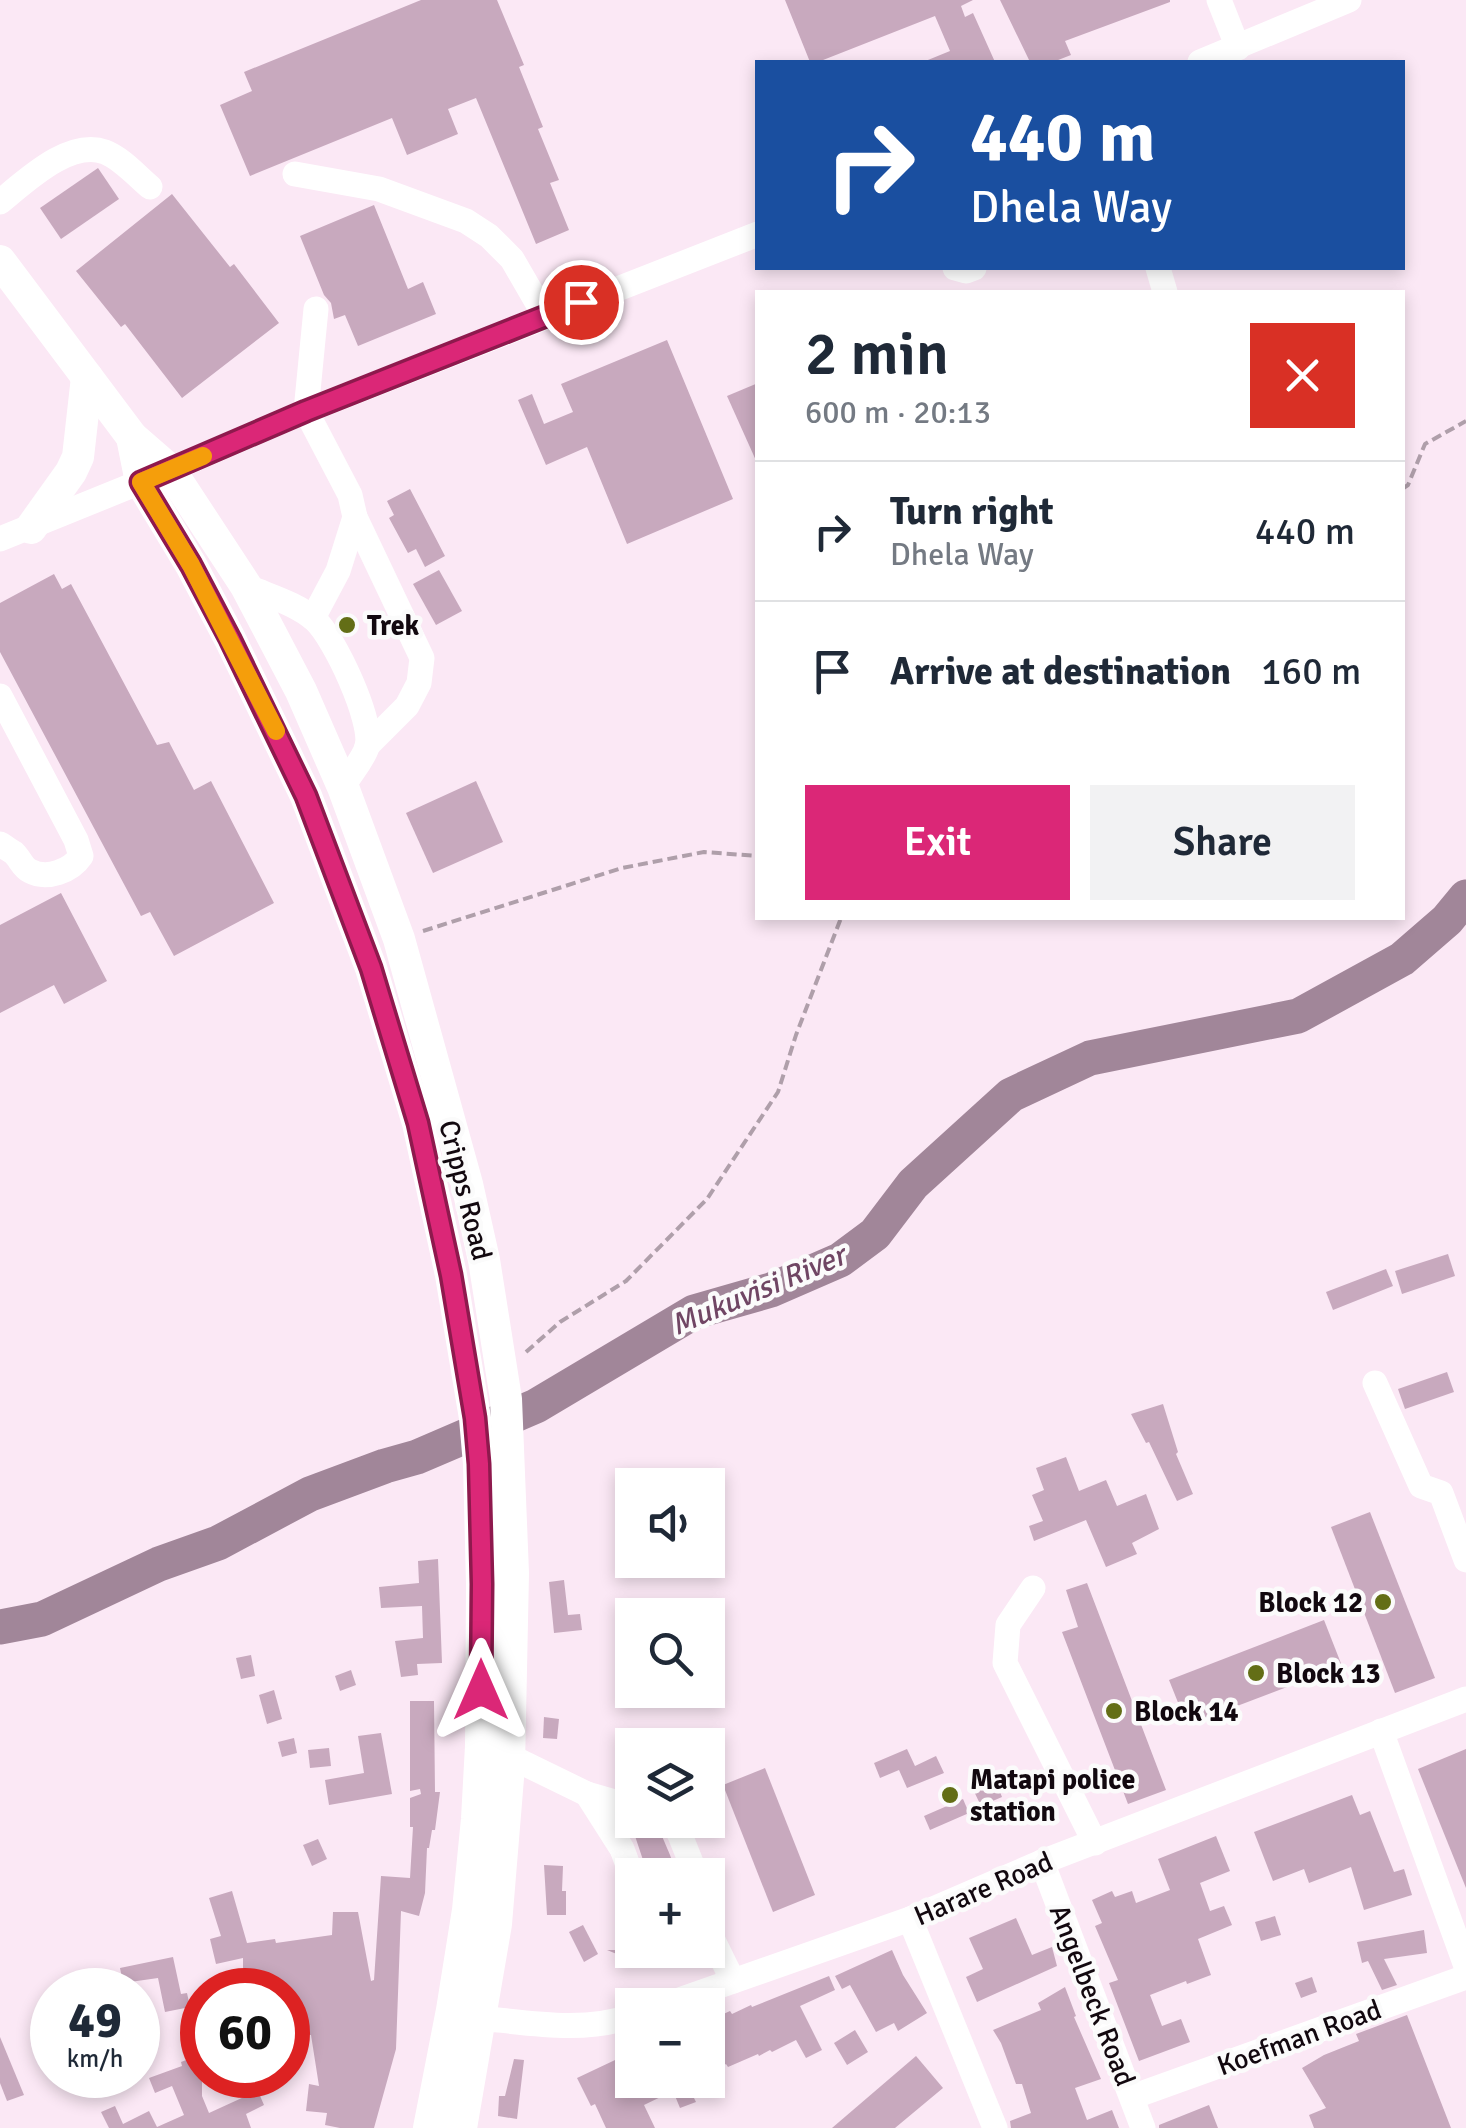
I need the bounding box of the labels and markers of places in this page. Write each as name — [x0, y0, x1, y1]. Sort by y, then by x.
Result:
pin — [539, 260, 624, 345]
place label: Trek — [367, 609, 420, 643]
marker: Trek — [336, 614, 358, 636]
place label: Block 12 — [1258, 1586, 1363, 1620]
marker: Block 12 — [1372, 1591, 1394, 1613]
place label: Block 13 — [1276, 1657, 1381, 1691]
marker: Block 13 — [1245, 1662, 1267, 1684]
place label: Block 14 — [1134, 1695, 1239, 1729]
marker: Block 14 — [1103, 1700, 1125, 1722]
place label: Matapi police station — [970, 1763, 1135, 1829]
marker: Matapi police station — [939, 1784, 961, 1806]

